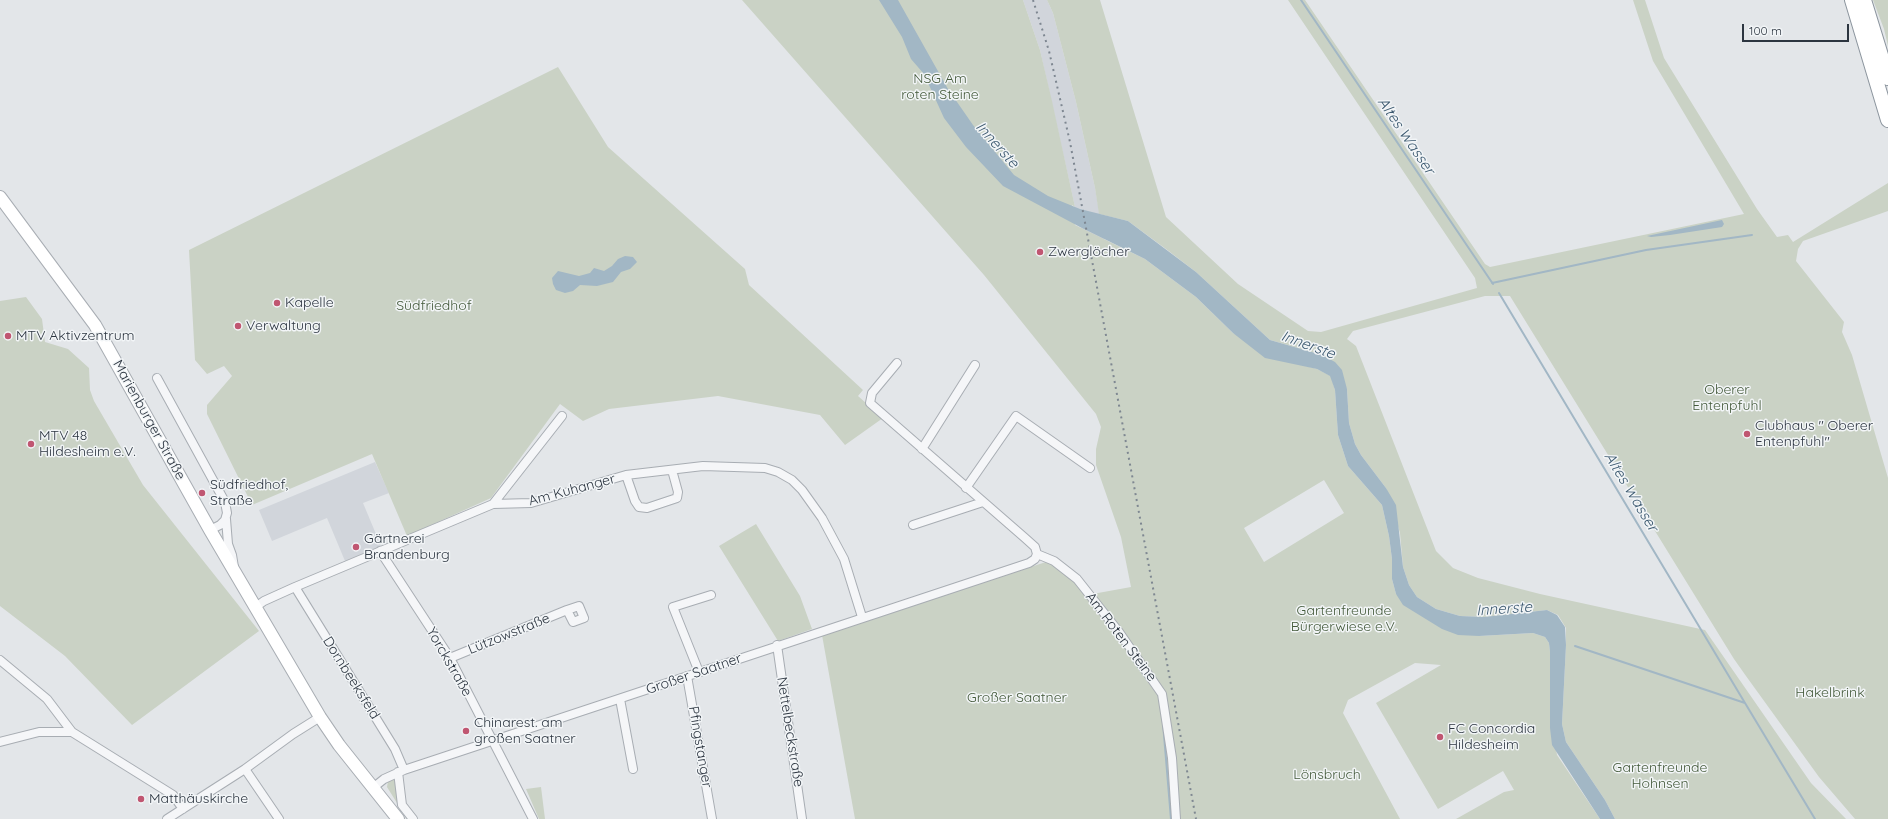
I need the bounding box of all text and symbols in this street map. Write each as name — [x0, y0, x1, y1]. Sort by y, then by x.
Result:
scale bar — [1744, 16, 1851, 42]
text: 100 m — [1749, 23, 1782, 38]
park label: NSG Am roten Steine — [901, 71, 979, 104]
water label: Altes Wasser — [1374, 94, 1438, 178]
water label: Innerste — [972, 118, 1022, 172]
place label: Zwerglöcher — [1048, 244, 1130, 260]
marker: Zwerglöcher — [1035, 247, 1045, 257]
place label: Kapelle — [285, 295, 334, 311]
marker: Kapelle — [272, 298, 282, 308]
park label: Südfriedhof — [396, 298, 472, 314]
place label: Verwaltung — [246, 318, 321, 334]
marker: Verwaltung — [233, 321, 243, 331]
water label: Innerste — [1279, 327, 1337, 363]
place label: MTV Aktivzentrum — [16, 328, 134, 344]
marker: MTV Aktivzentrum — [3, 331, 13, 341]
street label: Marienburger Straße — [109, 357, 189, 483]
park label: Oberer Entenpfuhl — [1692, 382, 1762, 414]
place label: Clubhaus " Oberer Entenpfuhl" — [1755, 418, 1873, 450]
place label: MTV 48 Hildesheim e.V. — [39, 428, 136, 460]
marker: Clubhaus " Oberer Entenpfuhl" — [1742, 429, 1752, 439]
marker: MTV 48 Hildesheim e.V. — [26, 439, 36, 449]
water label: Altes Wasser — [1600, 449, 1662, 535]
street label: Am Kuhanger — [527, 470, 617, 510]
place label: Südfriedhof, Straße — [210, 477, 288, 510]
marker: Südfriedhof, Straße — [197, 488, 207, 498]
place label: Gärtnerei Brandenburg — [364, 531, 450, 564]
marker: Gärtnerei Brandenburg — [351, 542, 361, 552]
street label: Am Roten Steine — [1082, 589, 1160, 685]
water label: Innerste — [1476, 598, 1532, 620]
park label: Gartenfreunde Bürgerwiese e.V. — [1291, 603, 1397, 636]
street label: Lützowstraße — [465, 610, 553, 658]
street label: Yorckstraße — [423, 625, 475, 699]
street label: Dornbeeksfeld — [319, 634, 383, 722]
street label: Großer Saatner — [644, 650, 744, 698]
street label: Nettelbeckstraße — [773, 676, 807, 788]
park label: Hakelbrink — [1795, 685, 1865, 701]
park label: Großer Saatner — [967, 690, 1067, 706]
street label: Pfingstanger — [685, 705, 715, 789]
place label: Chinarest. am großen Saatner — [474, 715, 576, 748]
place label: FC Concordia Hildesheim — [1448, 721, 1535, 754]
marker: Chinarest. am großen Saatner — [461, 726, 471, 736]
marker: FC Concordia Hildesheim — [1435, 732, 1445, 742]
park label: Gartenfreunde Hohnsen — [1613, 760, 1707, 792]
park label: Lönsbruch — [1293, 767, 1361, 783]
place label: Matthäuskirche — [149, 791, 248, 807]
marker: Matthäuskirche — [136, 794, 146, 804]

